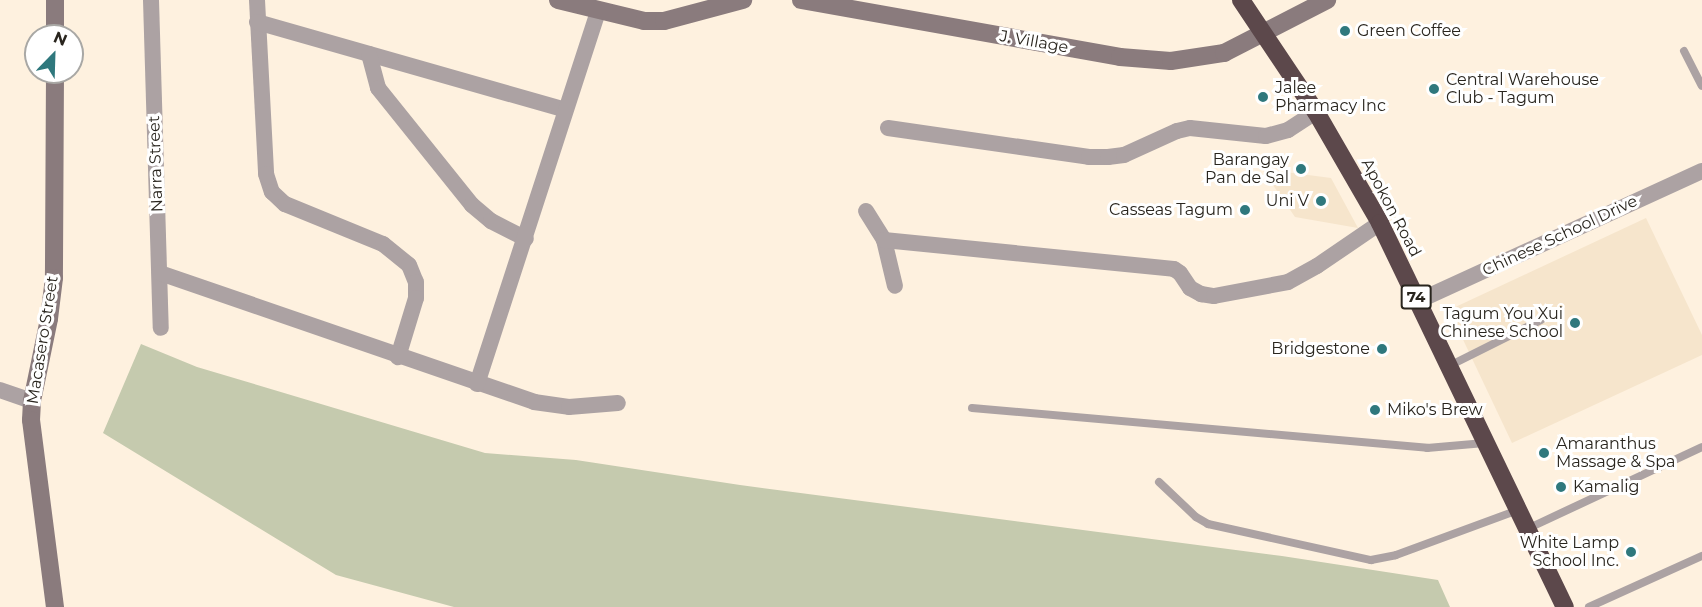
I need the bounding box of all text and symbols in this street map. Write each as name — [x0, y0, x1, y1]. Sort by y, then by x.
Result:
place label: Green Coffee — [1357, 21, 1461, 41]
north arrow — [24, 24, 84, 84]
marker: Green Coffee — [1338, 24, 1352, 38]
street label: J. Village — [998, 27, 1070, 57]
text: N — [51, 28, 70, 50]
place label: Central Warehouse Club - Tagum — [1446, 70, 1599, 108]
place label: Jalee Pharmacy Inc — [1275, 78, 1386, 116]
marker: Central Warehouse Club - Tagum — [1427, 82, 1441, 96]
marker: Jalee Pharmacy Inc — [1256, 90, 1270, 104]
street label: Narra Street — [145, 115, 167, 213]
place label: Barangay Pan de Sal — [1205, 150, 1289, 188]
street label: Apokon Road — [1357, 156, 1425, 260]
marker: Barangay Pan de Sal — [1294, 162, 1308, 176]
place label: Uni V — [1266, 191, 1309, 211]
street label: Chinese School Drive — [1480, 192, 1640, 280]
marker: Uni V — [1314, 194, 1328, 208]
place label: Casseas Tagum — [1109, 200, 1233, 220]
marker: Casseas Tagum — [1238, 203, 1252, 217]
street label: Macasero Street — [23, 275, 63, 405]
road number: 74 — [1400, 285, 1432, 309]
place label: Tagum You Xui Chinese School — [1440, 304, 1563, 342]
marker: Tagum You Xui Chinese School — [1568, 316, 1582, 330]
place label: Bridgestone — [1271, 339, 1370, 359]
marker: Bridgestone — [1375, 342, 1389, 356]
place label: Miko's Brew — [1387, 400, 1483, 420]
marker: Miko's Brew — [1368, 403, 1382, 417]
place label: Amaranthus Massage & Spa — [1556, 434, 1676, 472]
marker: Amaranthus Massage & Spa — [1537, 446, 1551, 460]
place label: Kamalig — [1573, 477, 1640, 497]
marker: Kamalig — [1554, 480, 1568, 494]
place label: White Lamp School Inc. — [1520, 533, 1619, 571]
marker: White Lamp School Inc. — [1624, 545, 1638, 559]

